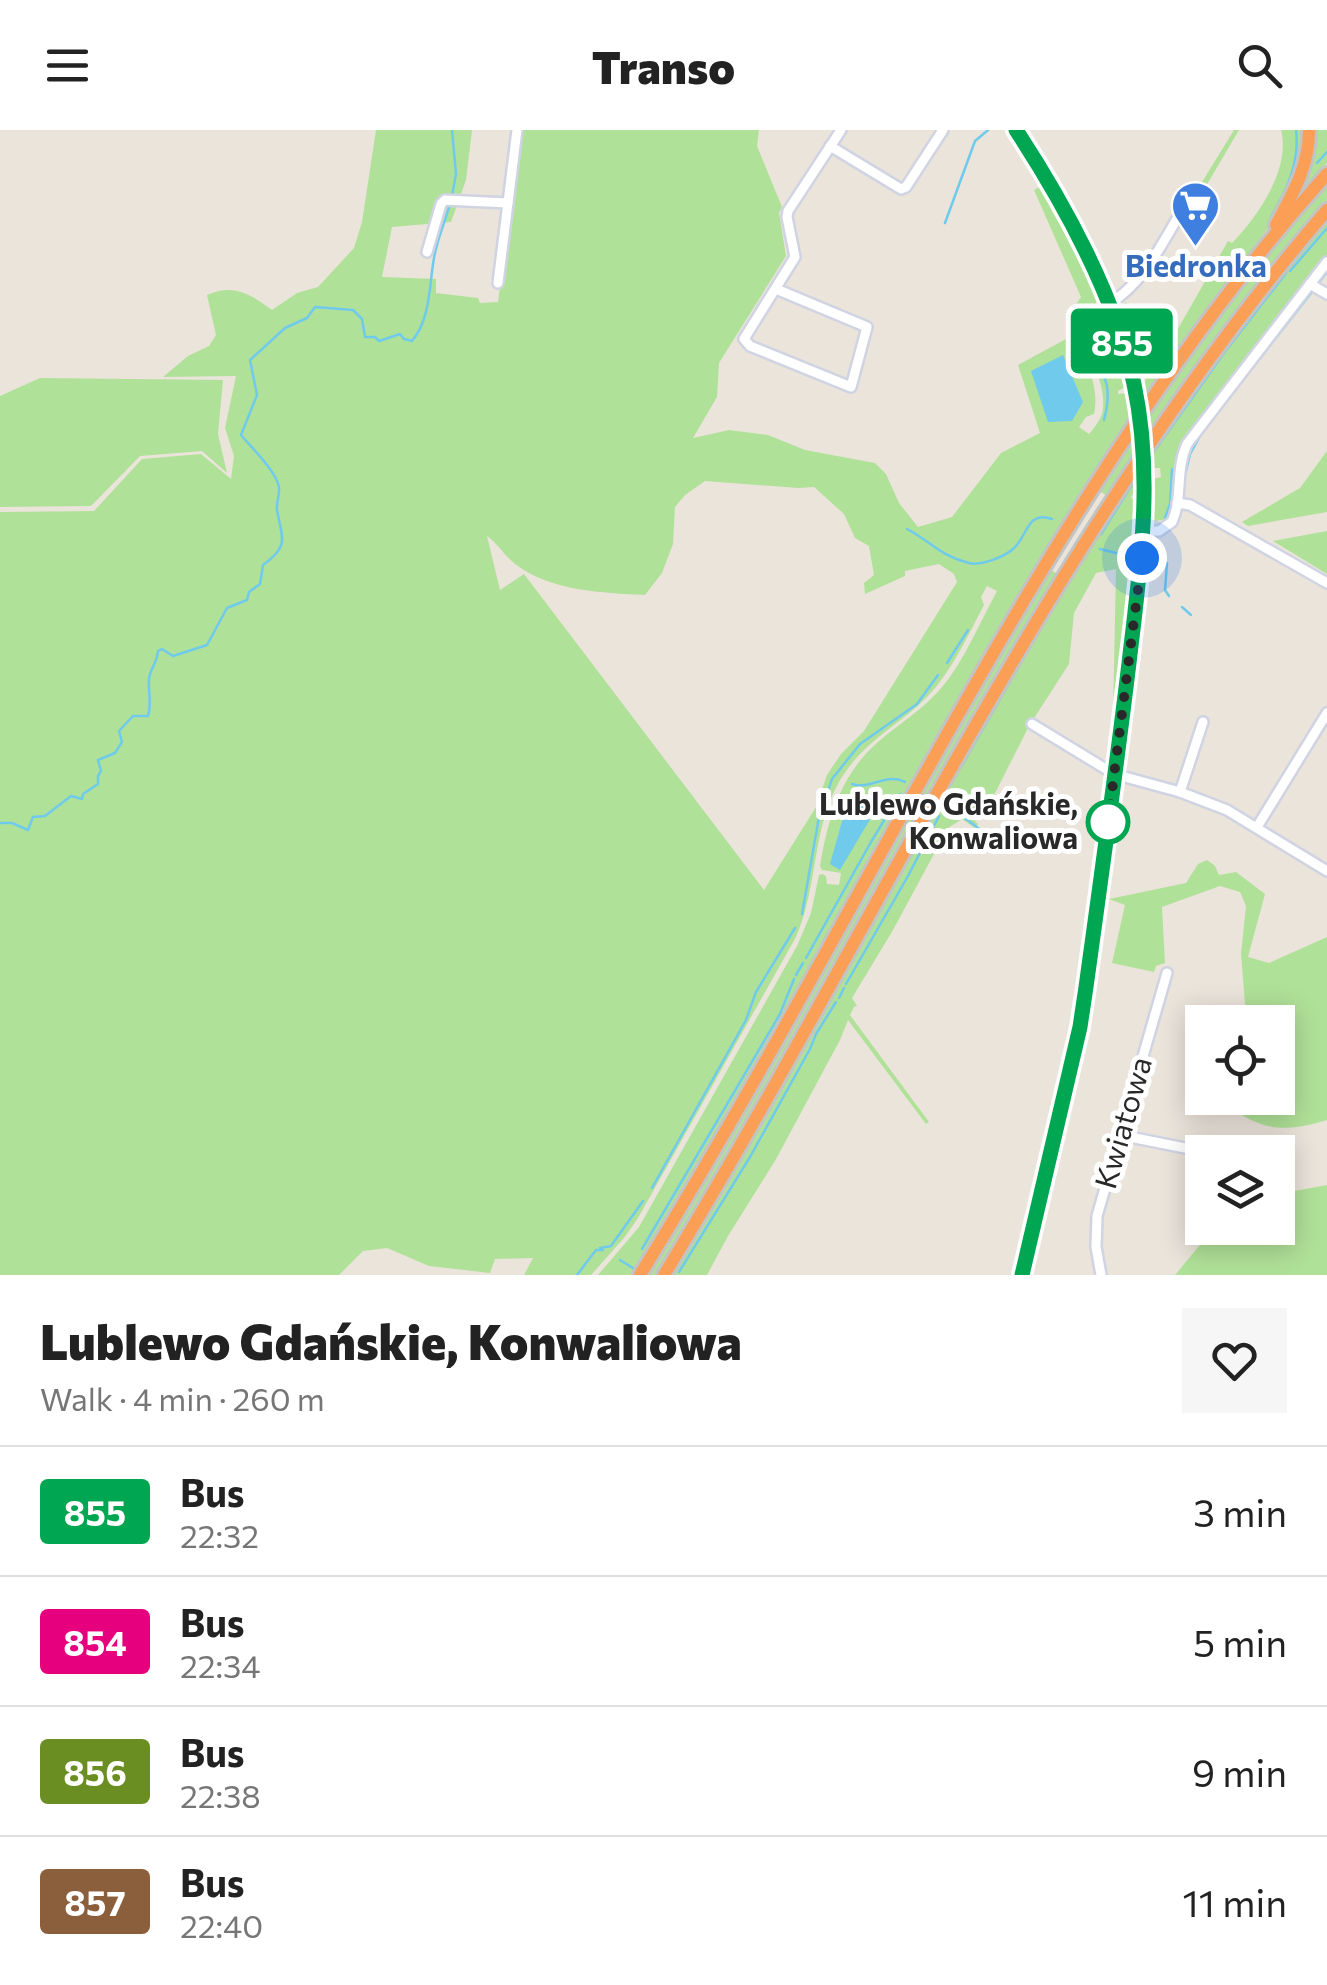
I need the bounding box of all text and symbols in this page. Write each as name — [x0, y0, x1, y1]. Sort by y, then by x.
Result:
icon: menu — [40, 38, 95, 93]
text: Transo — [592, 38, 735, 93]
icon: search — [1232, 38, 1287, 93]
supermarket icon: Biedronka — [1170, 180, 1222, 248]
place label: Biedronka — [1125, 246, 1267, 283]
line badge: 855 — [1064, 308, 1180, 374]
text: 855 — [1091, 320, 1153, 363]
your location — [1117, 533, 1167, 583]
place label: Lublewo Gdańskie, Konwaliowa — [819, 784, 1078, 855]
marker: Lublewo Gdańskie, Konwaliowa — [1087, 801, 1129, 843]
map controls — [1185, 1005, 1295, 1245]
button: locate — [1185, 1005, 1295, 1115]
street label: Kwiatowa — [1085, 1052, 1158, 1192]
button: layers — [1185, 1135, 1295, 1245]
button: heart — [1182, 1308, 1287, 1413]
text: Lublewo Gdańskie, Konwaliowa — [40, 1311, 742, 1370]
text: Walk · 4 min · 260 m — [40, 1378, 325, 1418]
text: Bus — [180, 1468, 245, 1515]
text: 3 min — [1193, 1488, 1287, 1535]
text: 855 — [64, 1490, 126, 1533]
text: 22:32 — [180, 1515, 259, 1555]
text: Bus — [180, 1598, 245, 1645]
text: 5 min — [1193, 1618, 1287, 1665]
text: 854 — [63, 1620, 127, 1663]
text: 22:34 — [180, 1645, 261, 1685]
text: Bus — [180, 1728, 245, 1775]
text: 9 min — [1192, 1748, 1287, 1795]
text: 856 — [63, 1750, 127, 1793]
text: 22:38 — [180, 1775, 261, 1815]
text: Bus — [180, 1858, 245, 1905]
text: 11 min — [1183, 1878, 1287, 1925]
text: 857 — [64, 1880, 126, 1923]
text: 22:40 — [180, 1905, 263, 1945]

